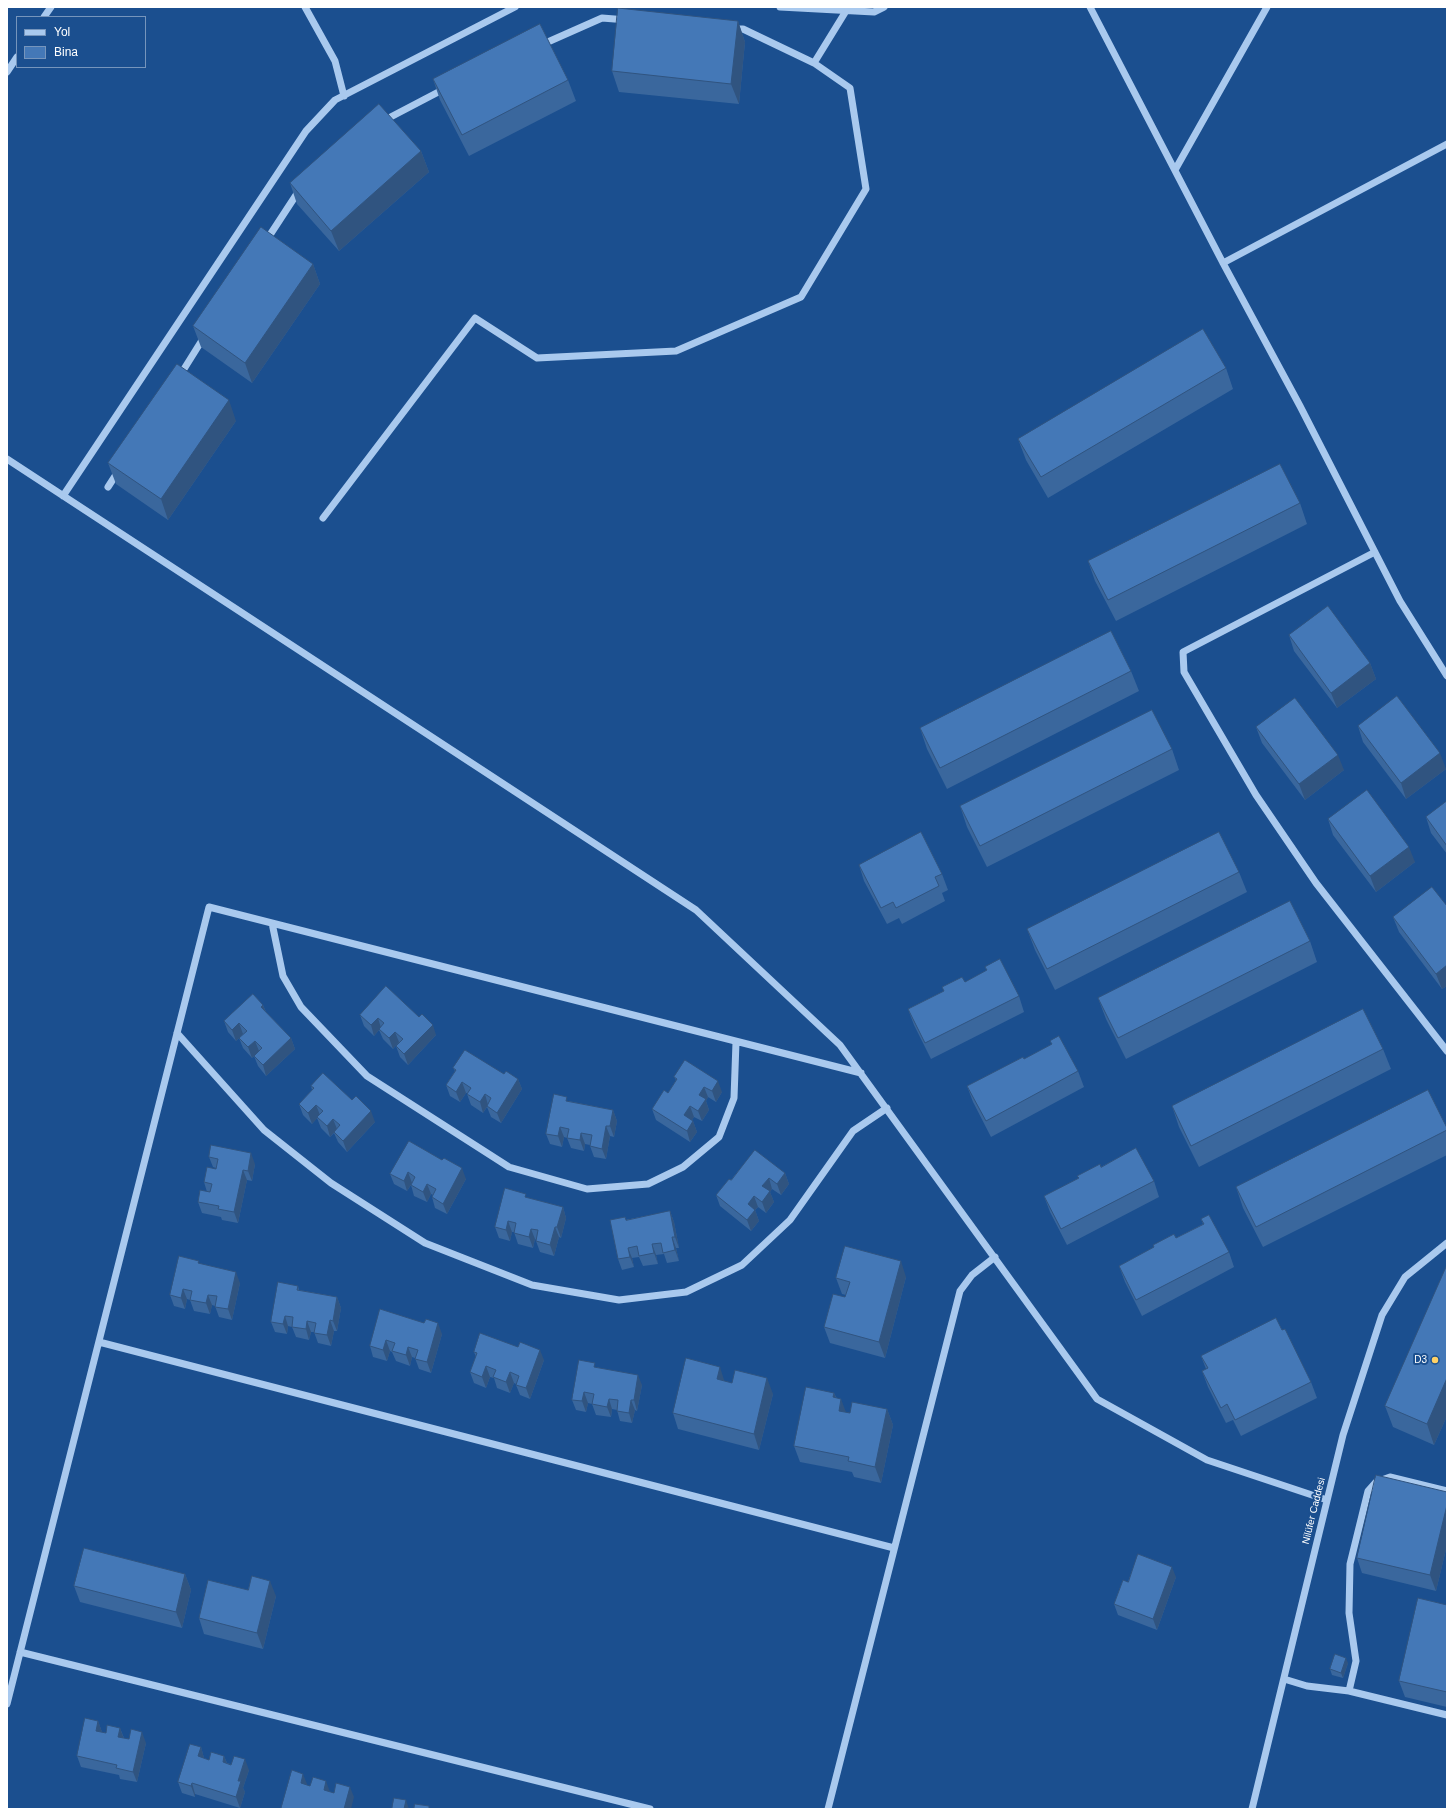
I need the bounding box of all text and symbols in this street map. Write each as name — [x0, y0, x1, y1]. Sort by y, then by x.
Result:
legend — [16, 16, 146, 68]
text: Yol — [54, 25, 70, 39]
text: Bina — [54, 45, 78, 59]
place label: D3 — [1414, 1354, 1427, 1366]
marker: D3 — [1430, 1355, 1440, 1365]
street label: Nilüfer Caddesi — [1300, 1476, 1328, 1546]

